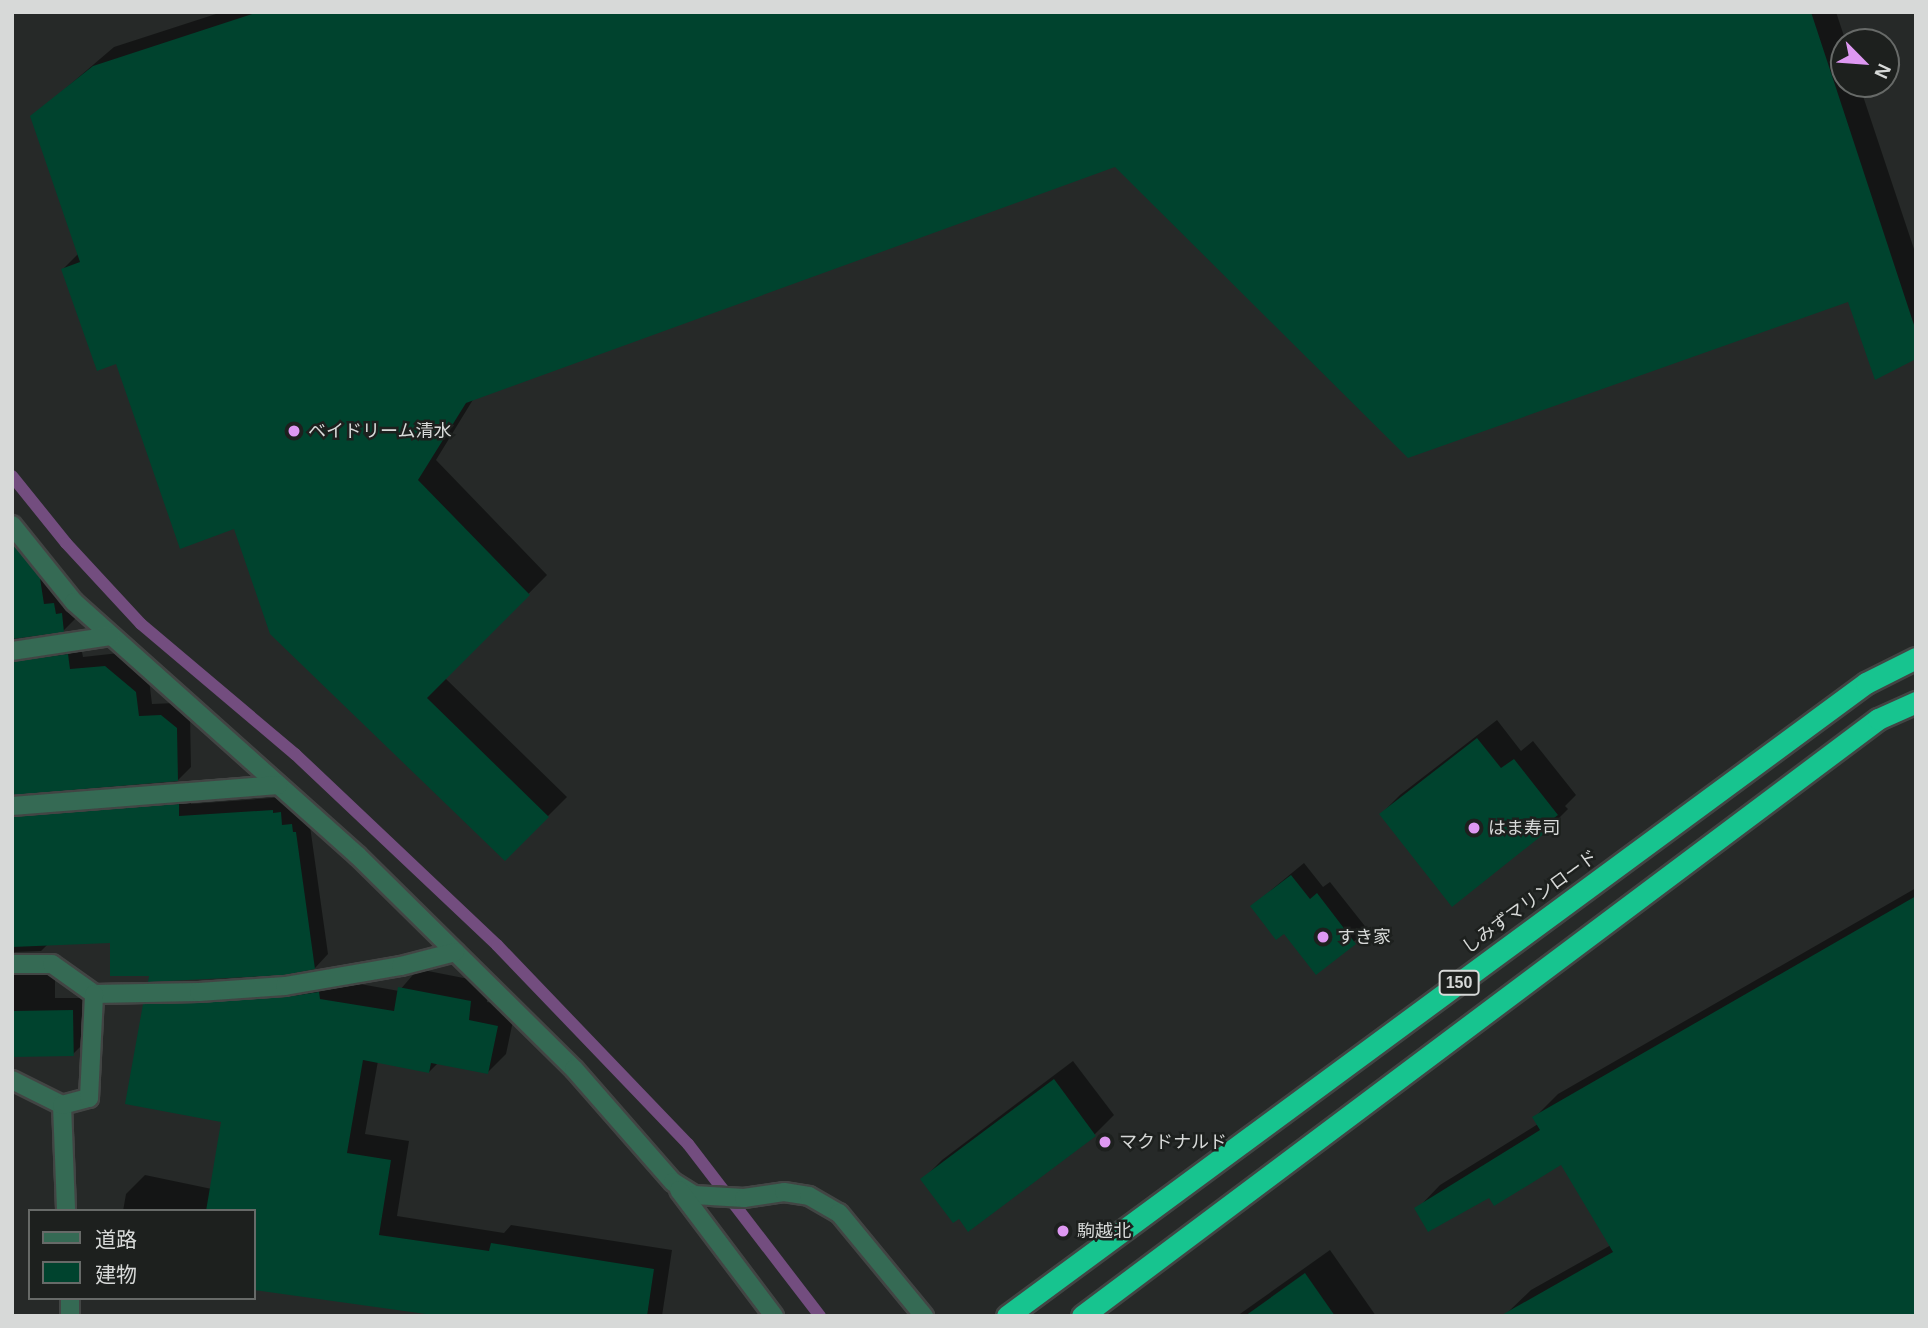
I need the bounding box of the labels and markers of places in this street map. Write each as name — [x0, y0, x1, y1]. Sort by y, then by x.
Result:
place label: ベイドリーム清水 — [308, 420, 452, 442]
marker: ベイドリーム清水 — [286, 423, 302, 439]
place label: はま寿司 — [1488, 817, 1560, 839]
marker: はま寿司 — [1466, 820, 1482, 836]
place label: すき家 — [1337, 926, 1391, 948]
marker: すき家 — [1315, 929, 1331, 945]
place label: マクドナルド — [1119, 1131, 1227, 1153]
marker: マクドナルド — [1097, 1134, 1113, 1150]
place label: 駒越北 — [1077, 1220, 1131, 1242]
marker: 駒越北 — [1055, 1223, 1071, 1239]

